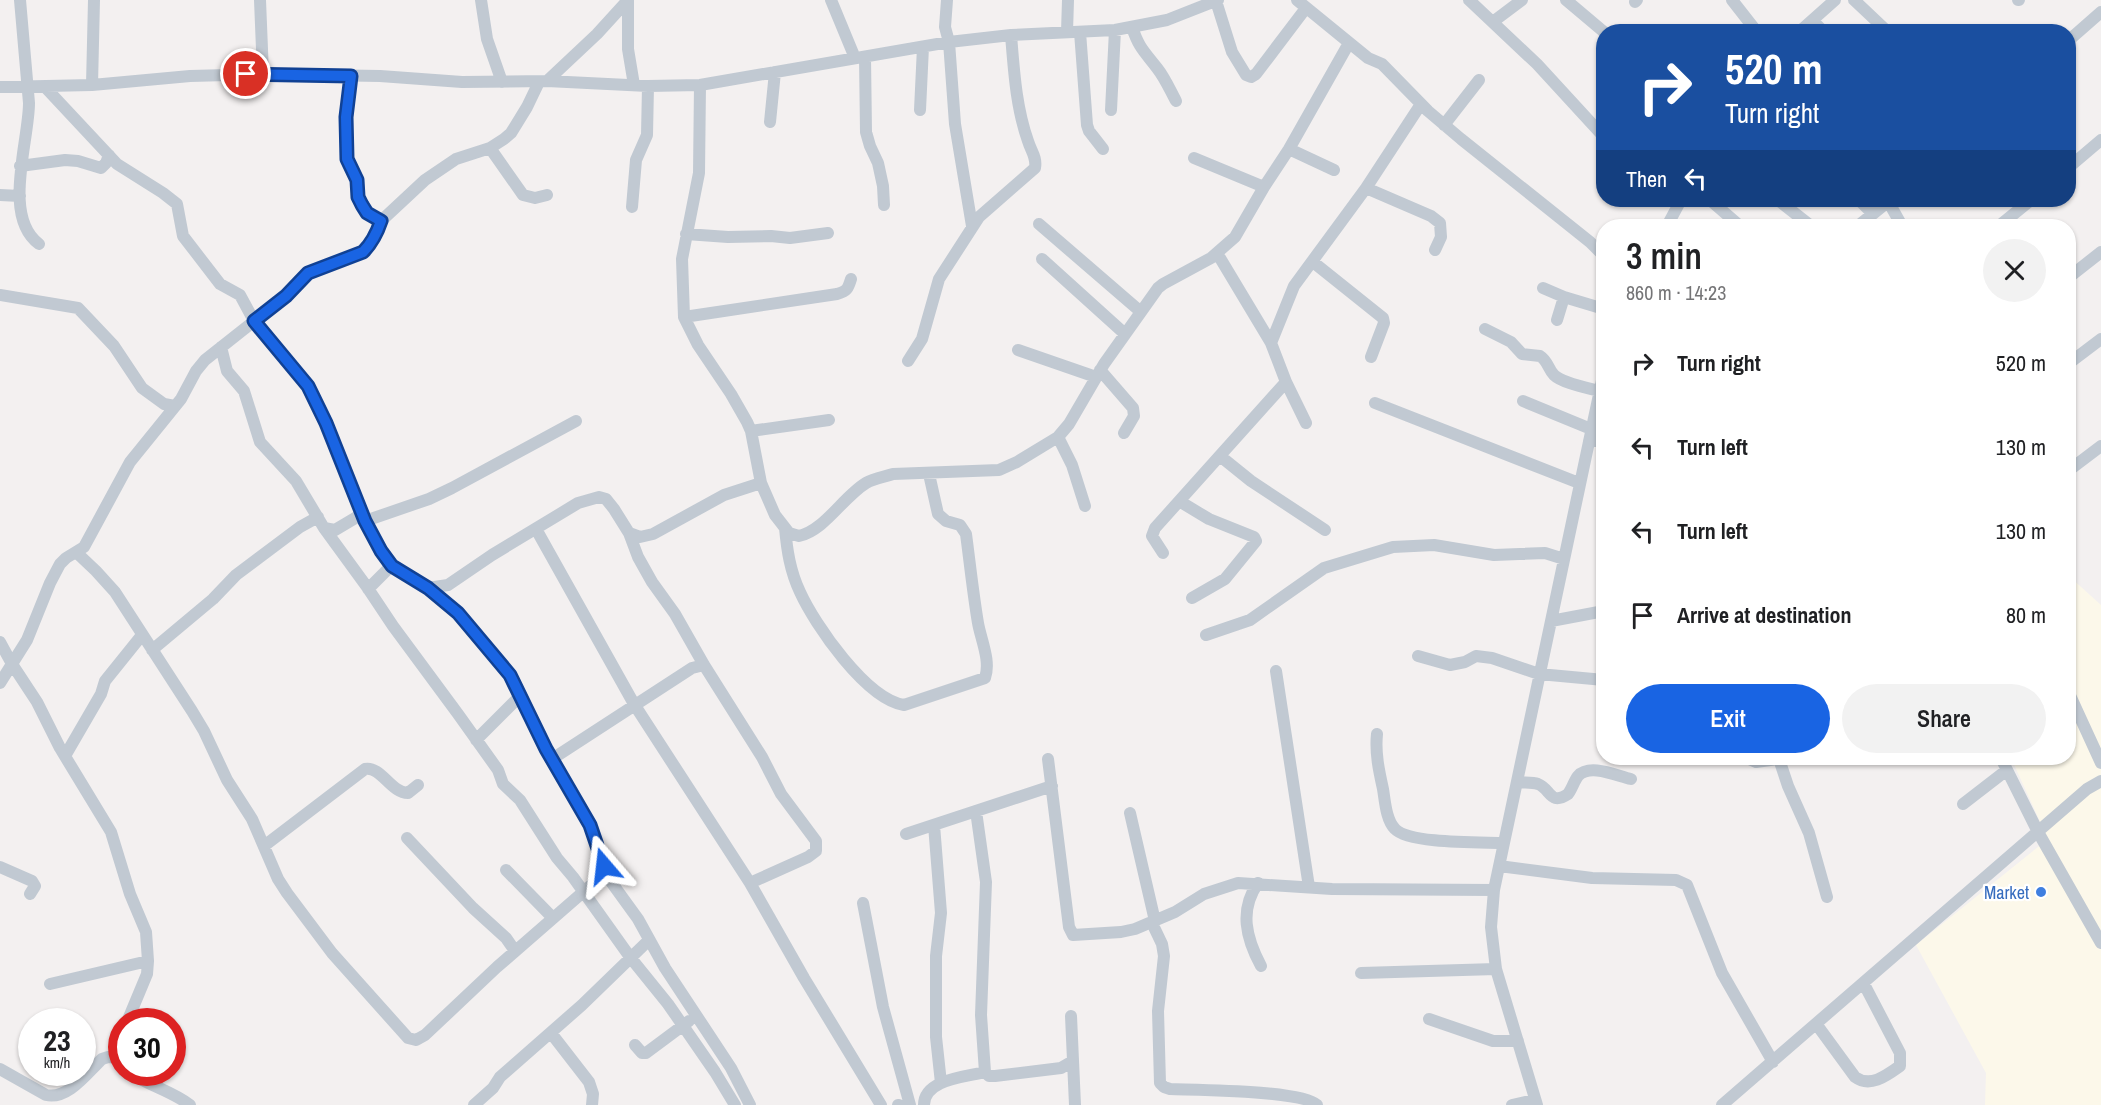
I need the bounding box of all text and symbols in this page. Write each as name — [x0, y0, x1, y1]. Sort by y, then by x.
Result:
text: 520 m — [1725, 41, 1823, 97]
pin — [220, 48, 271, 99]
icon: right — [1626, 48, 1704, 126]
icon: arrive — [229, 57, 262, 90]
text: Turn right — [1725, 95, 1819, 131]
icon: left — [1679, 162, 1712, 195]
text: Then — [1626, 164, 1667, 194]
text: 3 min — [1626, 232, 1702, 280]
button: close — [1983, 239, 2046, 302]
text: 860 m · 14:23 — [1626, 279, 1726, 306]
icon: right — [1626, 347, 1659, 380]
text: Turn right — [1677, 348, 1761, 378]
text: 520 m — [1996, 348, 2046, 378]
icon: left — [1626, 431, 1659, 464]
text: Turn left — [1677, 432, 1748, 462]
text: 130 m — [1996, 432, 2046, 462]
icon: left — [1626, 515, 1659, 548]
text: Turn left — [1677, 516, 1748, 546]
text: 130 m — [1996, 516, 2046, 546]
icon: arrive — [1626, 599, 1659, 632]
text: Arrive at destination — [1677, 600, 1851, 630]
text: 80 m — [2006, 600, 2046, 630]
button: Exit — [1626, 684, 1830, 753]
button: Share — [1842, 684, 2046, 753]
position arrow — [572, 834, 636, 898]
place label: Market — [1984, 880, 2029, 905]
marker: Market — [2034, 885, 2048, 899]
speed limit sign: 30 — [108, 1008, 186, 1086]
text: 23 — [43, 1020, 71, 1060]
text: km/h — [44, 1052, 70, 1073]

